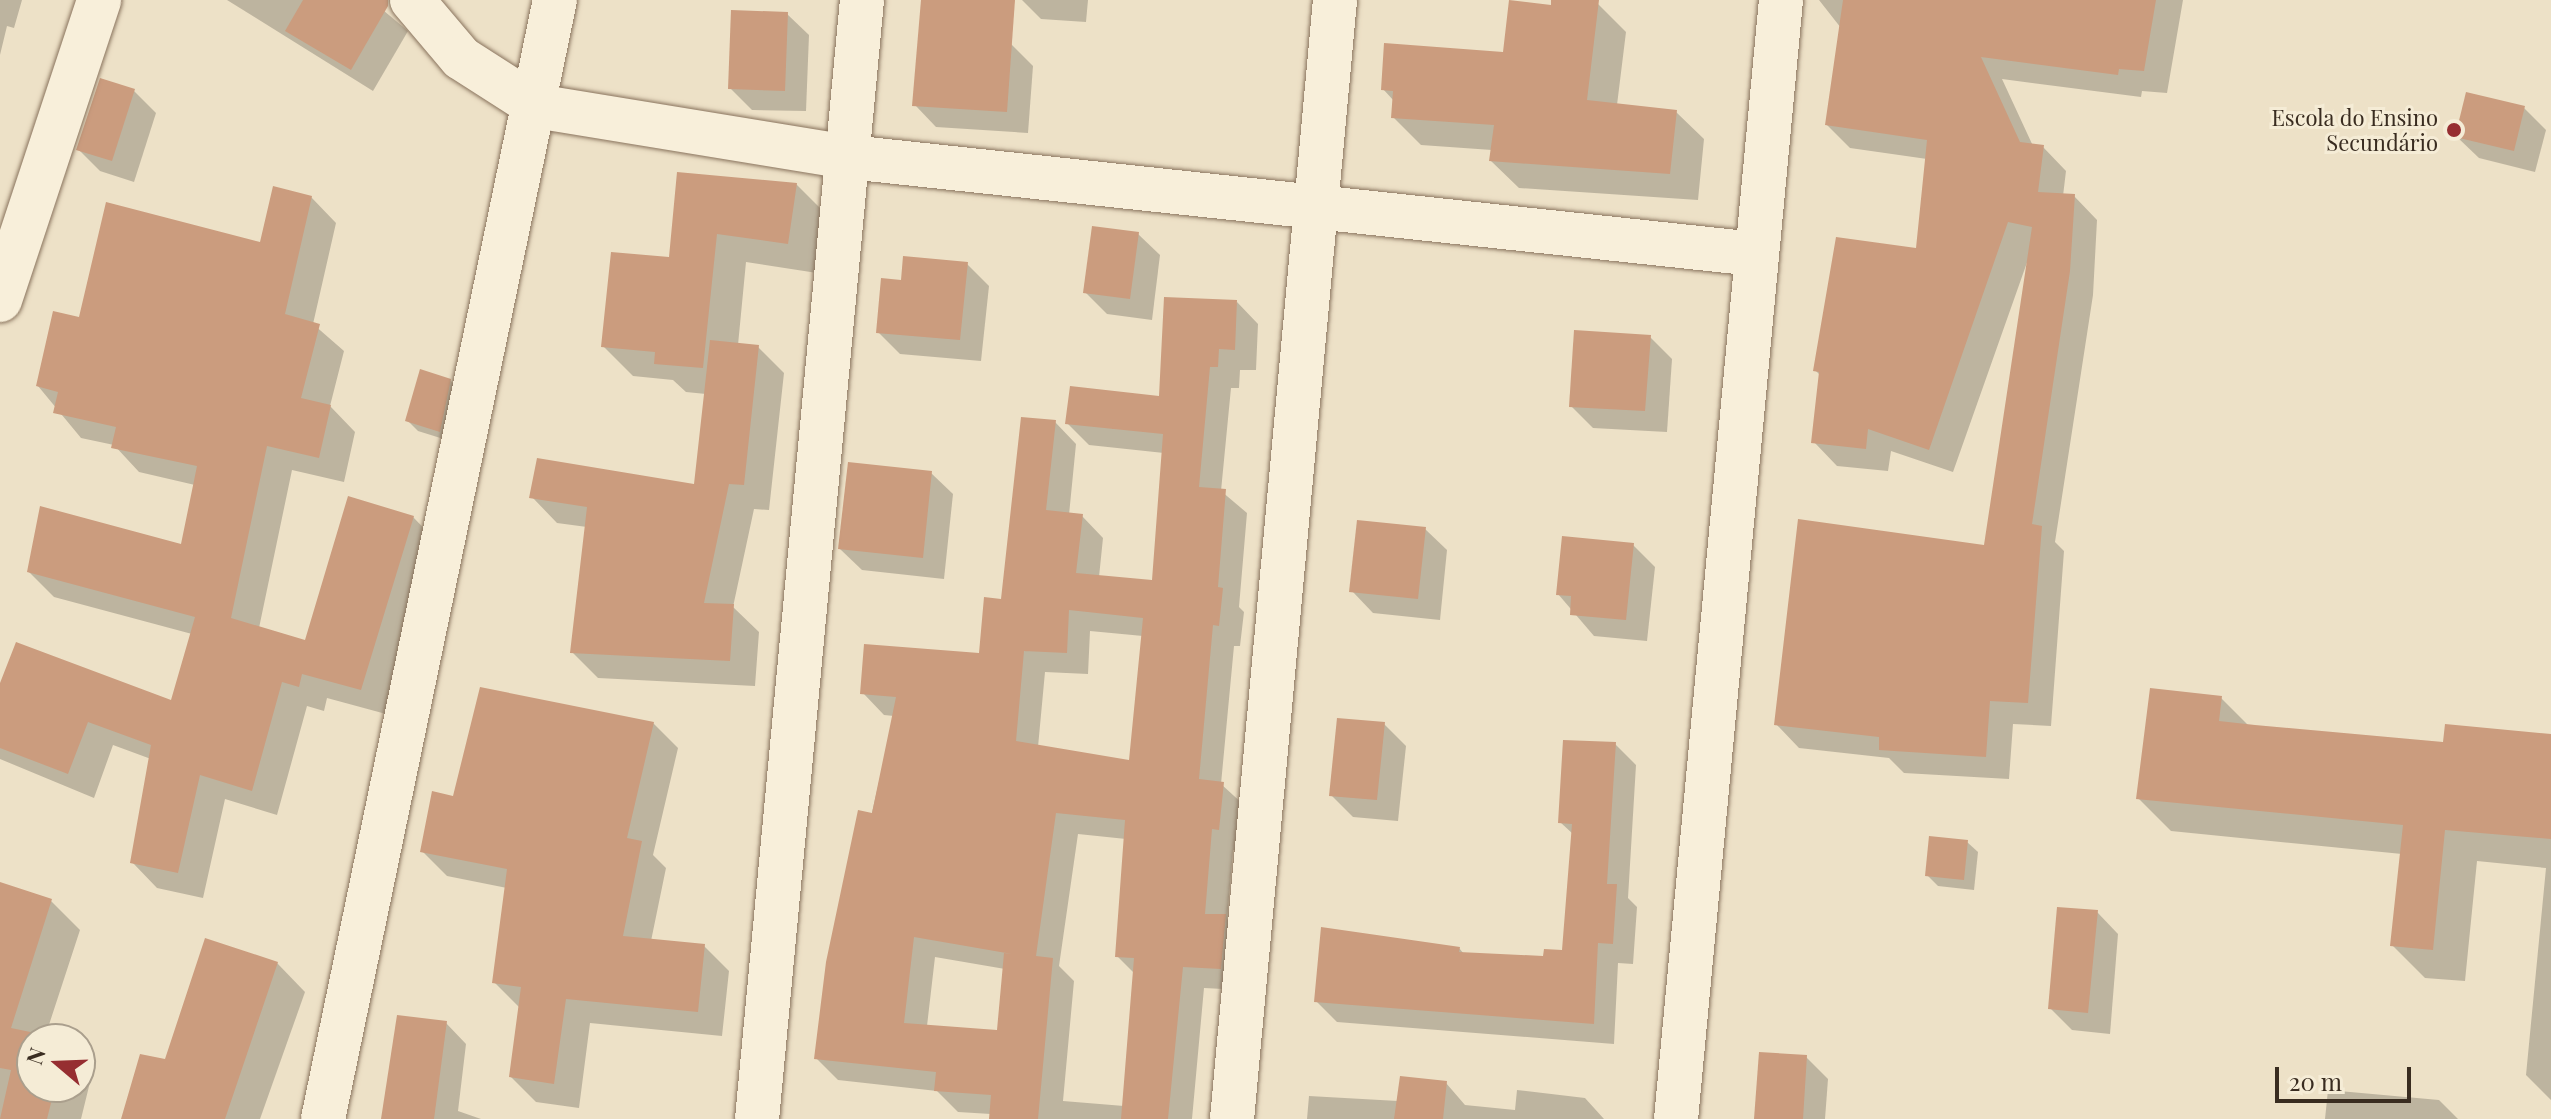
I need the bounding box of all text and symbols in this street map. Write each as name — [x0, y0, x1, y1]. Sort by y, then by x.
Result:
place label: Escola do Ensino Secundário — [2271, 104, 2438, 156]
marker: Escola do Ensino Secundário — [2445, 121, 2463, 139]
north arrow — [16, 1023, 96, 1103]
text: N — [18, 1043, 52, 1068]
scale bar — [2279, 1051, 2415, 1101]
text: 20 m — [2289, 1065, 2342, 1097]

